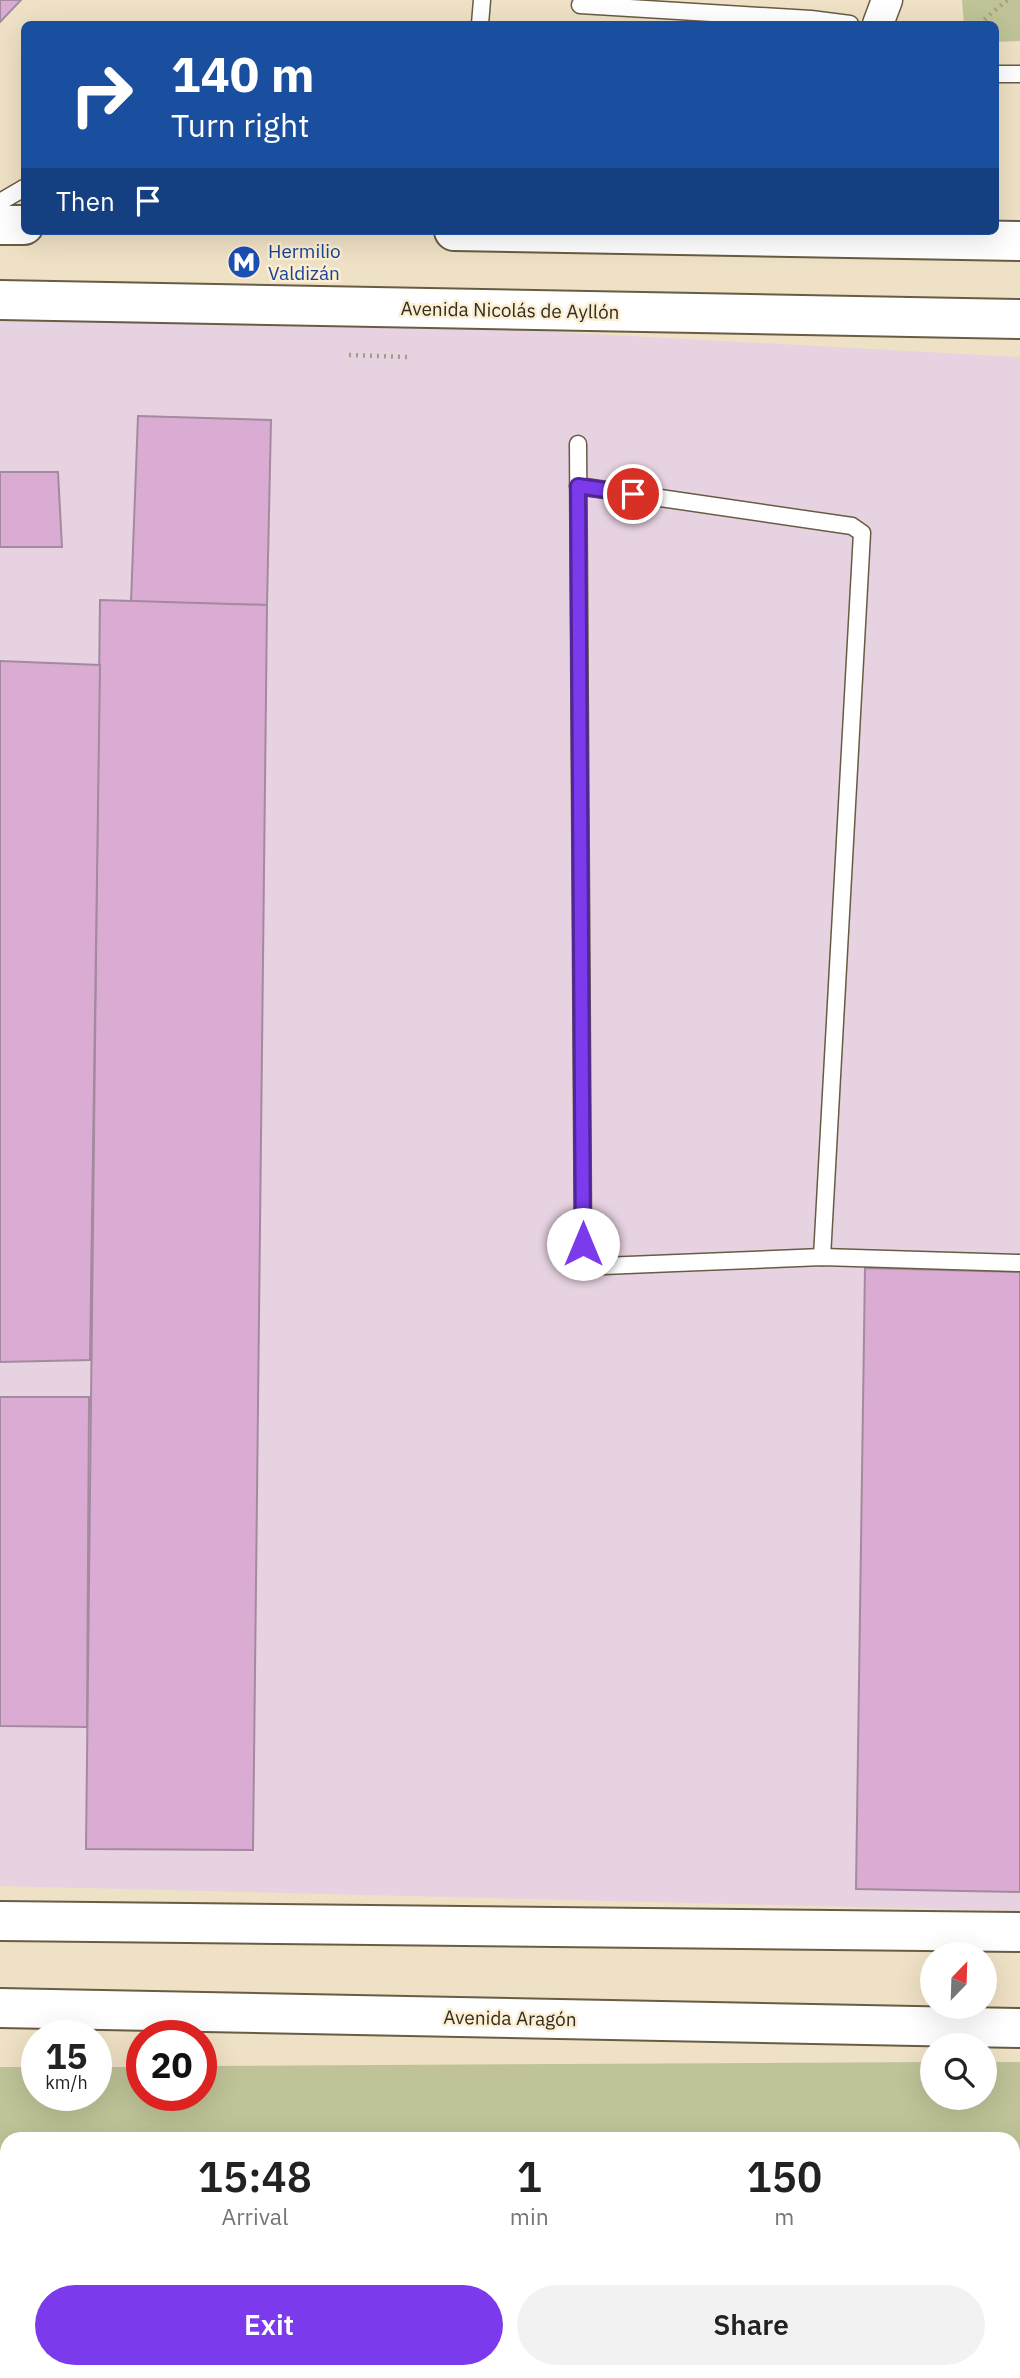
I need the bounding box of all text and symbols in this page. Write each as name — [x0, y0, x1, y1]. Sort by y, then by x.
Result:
text: 140 m — [171, 42, 315, 105]
icon: right — [56, 49, 147, 140]
text: Turn right — [171, 104, 309, 146]
icon: arrive — [129, 182, 167, 220]
text: Then — [56, 184, 115, 218]
place label: Hermilio Valdizán — [268, 239, 341, 285]
metro station icon: Hermilio Valdizán — [225, 243, 263, 281]
street label: Avenida Nicolás de Ayllón — [400, 296, 620, 324]
pin — [603, 464, 663, 524]
icon: arrive — [614, 475, 652, 513]
position arrow — [546, 1207, 620, 1281]
north arrow — [920, 1942, 998, 2020]
map controls — [920, 1942, 997, 2110]
street label: Avenida Aragón — [443, 2005, 577, 2031]
speed limit sign: 20 — [126, 2020, 217, 2111]
text: 15 — [45, 2033, 88, 2079]
button: search — [920, 2033, 997, 2110]
text: km/h — [45, 2071, 88, 2094]
text: 15:48 — [198, 2149, 312, 2204]
text: 1 — [517, 2149, 542, 2204]
text: 150 — [747, 2149, 822, 2204]
text: Arrival — [221, 2201, 288, 2231]
text: min — [510, 2201, 549, 2231]
text: m — [774, 2201, 794, 2231]
button: Exit — [35, 2285, 503, 2365]
button: Share — [517, 2285, 985, 2365]

